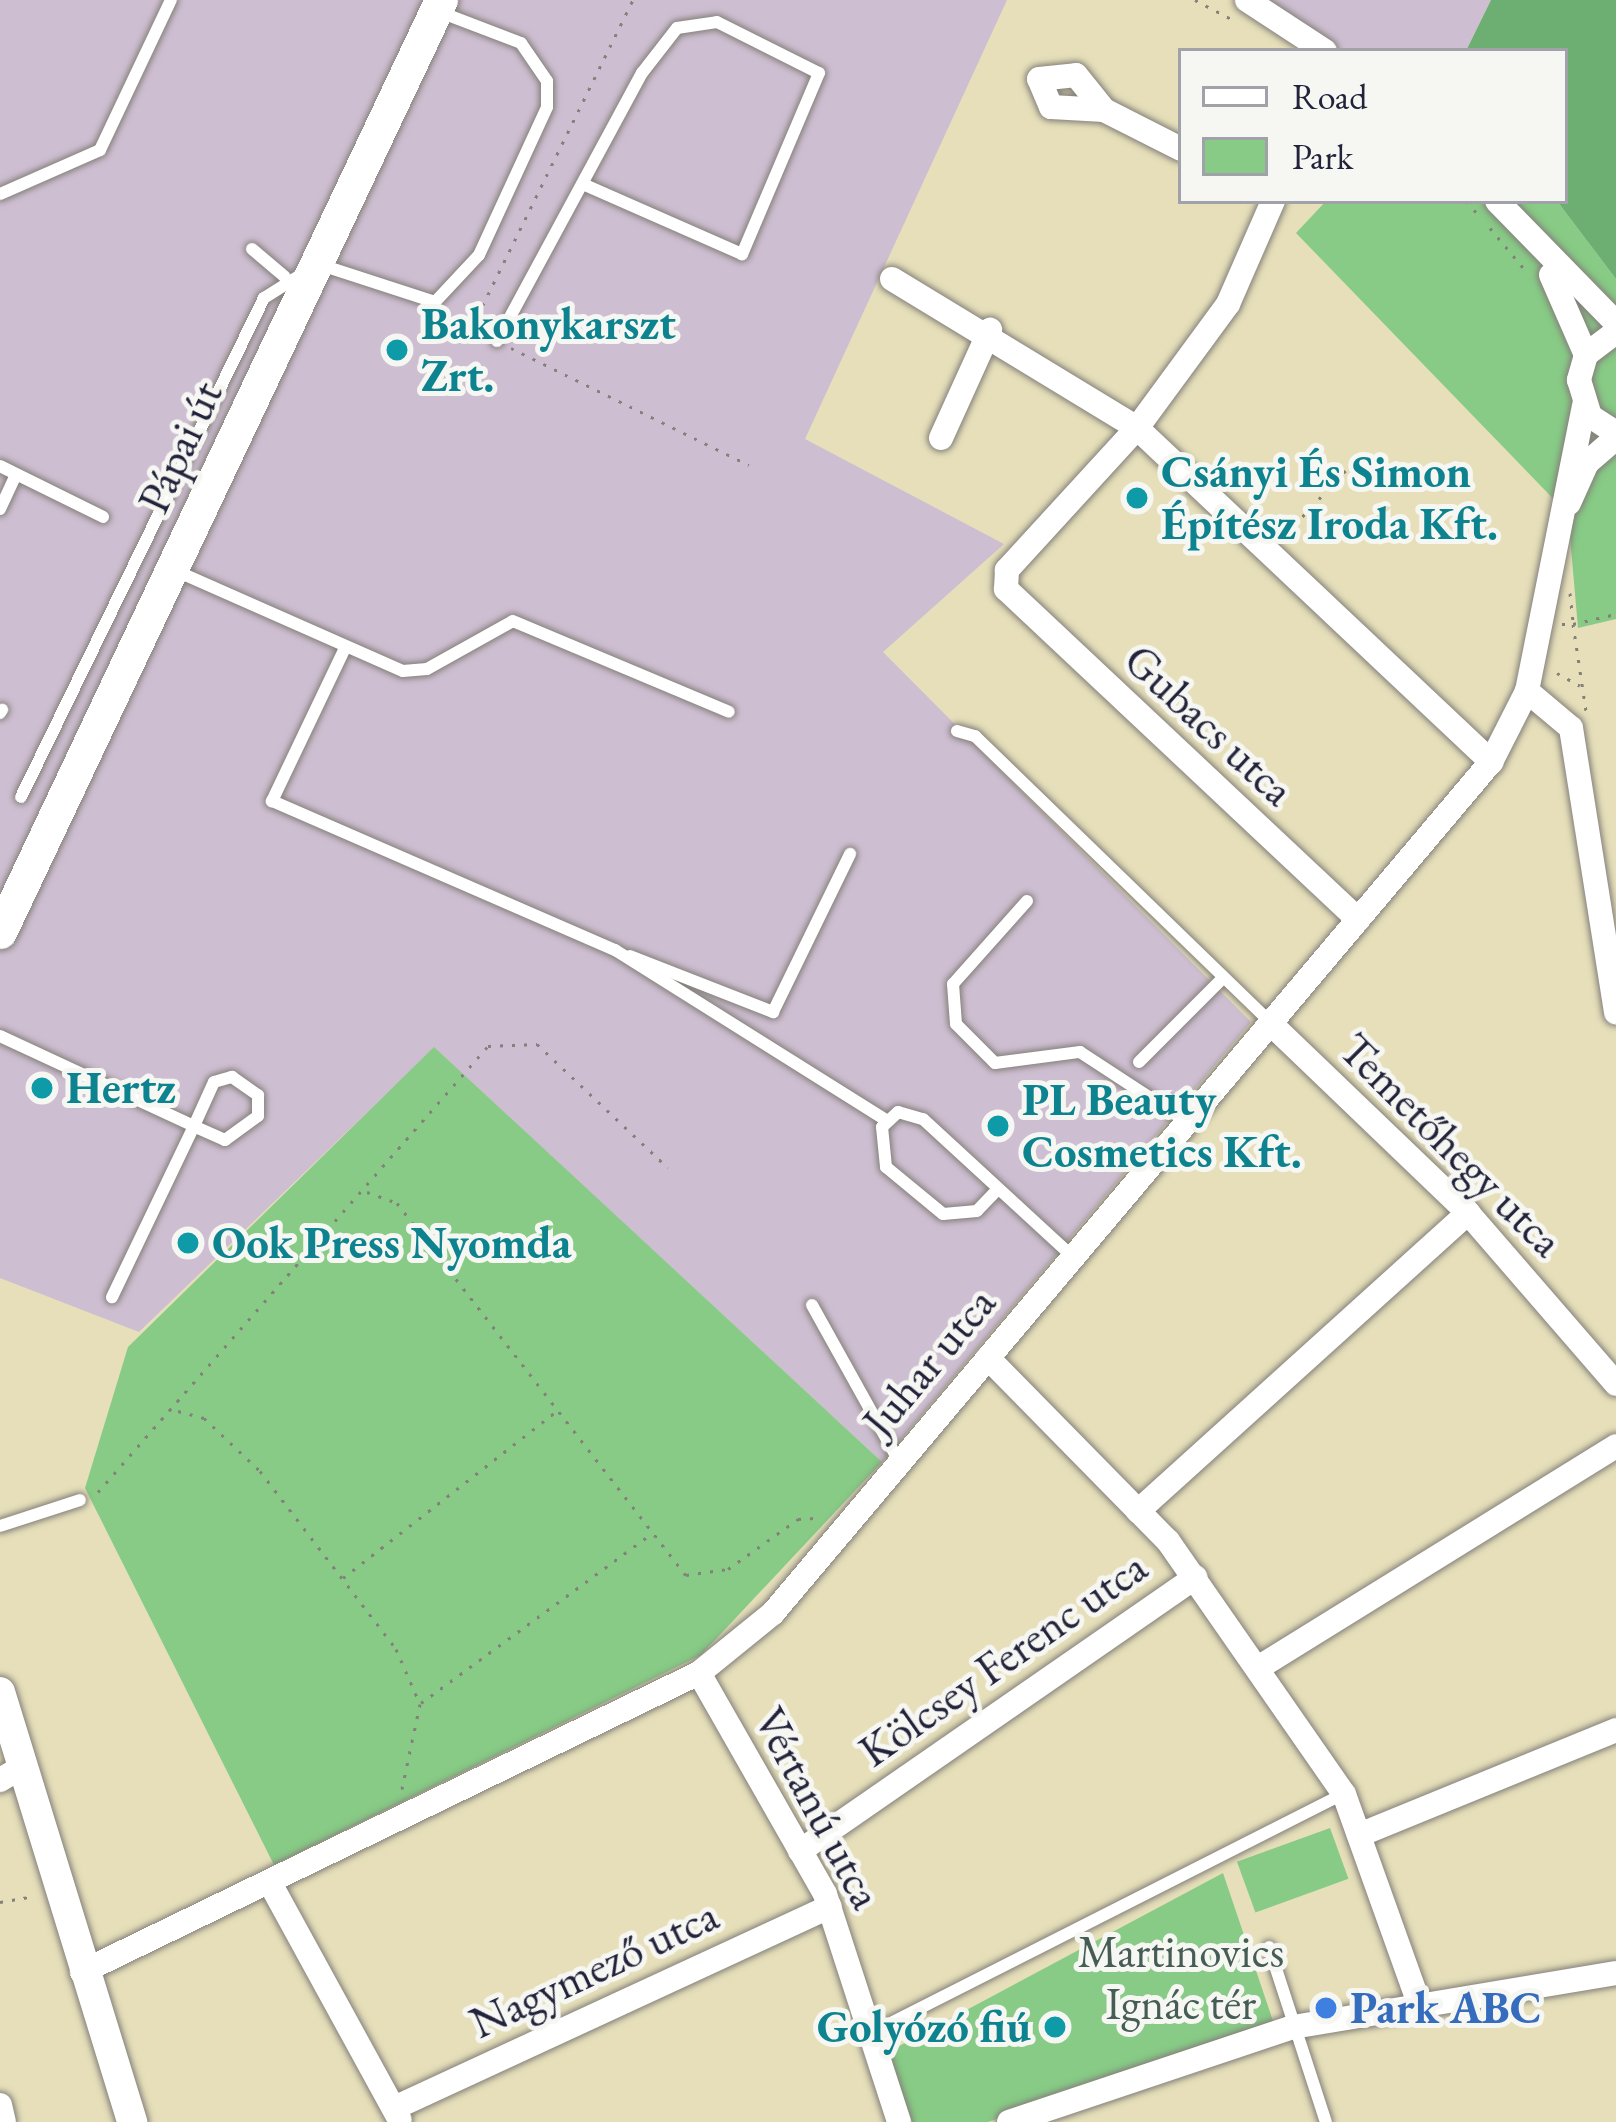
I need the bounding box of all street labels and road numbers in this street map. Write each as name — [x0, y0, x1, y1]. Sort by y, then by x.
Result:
street label: Pápai út — [126, 373, 234, 521]
street label: Gubacs utca — [1113, 633, 1305, 817]
street label: Temetőhegy utca — [1328, 1022, 1574, 1268]
street label: Juhar utca — [851, 1277, 1007, 1447]
street label: Kölcsey Ferenc utca — [849, 1540, 1157, 1778]
street label: Vértanú utca — [742, 1698, 894, 1918]
street label: Nagymező utca — [462, 1888, 726, 2050]

